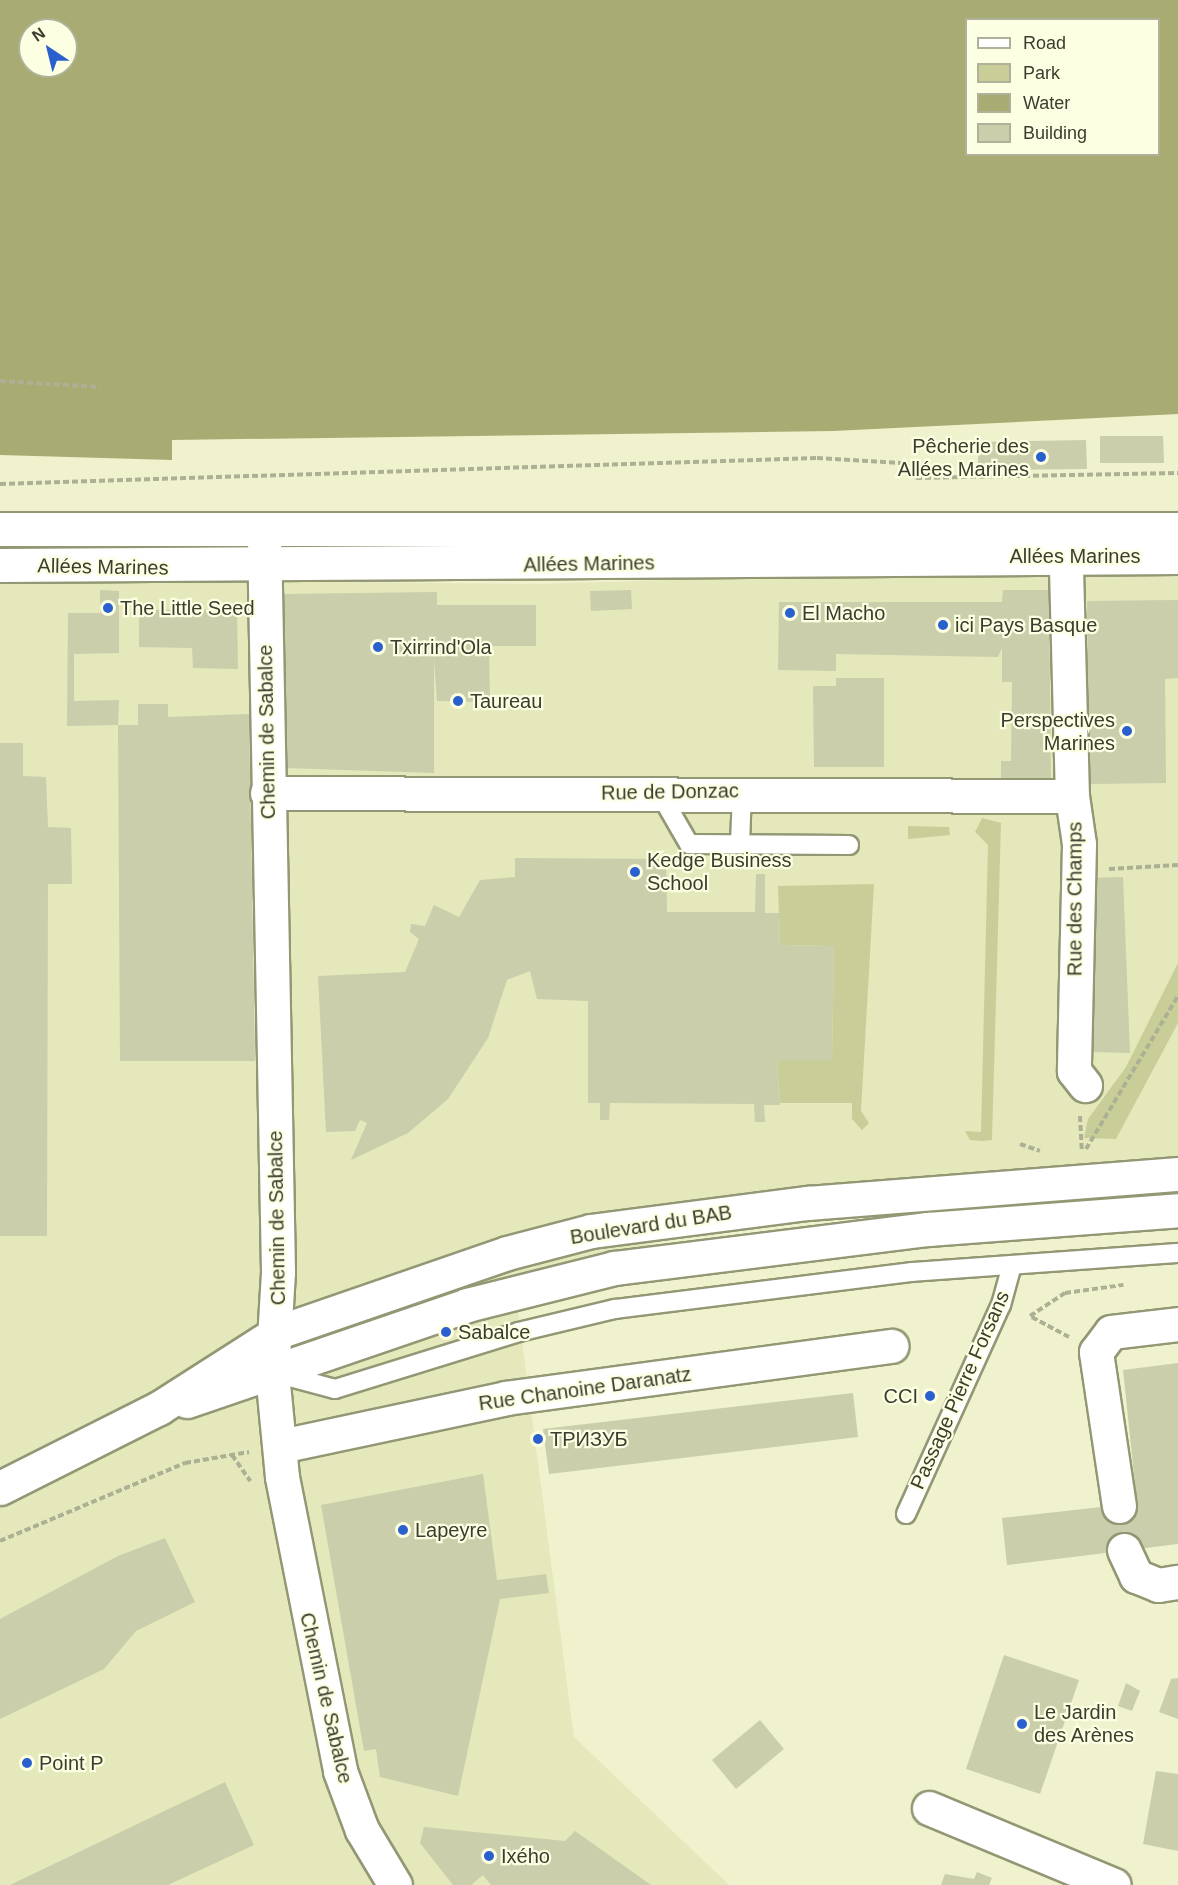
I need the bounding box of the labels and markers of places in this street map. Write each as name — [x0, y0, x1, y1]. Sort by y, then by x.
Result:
place label: Pêcherie des Allées Marines — [898, 434, 1029, 481]
marker: Pêcherie des Allées Marines — [1034, 450, 1048, 464]
place label: The Little Seed — [120, 596, 255, 620]
marker: The Little Seed — [101, 601, 115, 615]
place label: El Macho — [802, 601, 885, 625]
marker: El Macho — [783, 606, 797, 620]
place label: ici Pays Basque — [955, 613, 1097, 637]
marker: ici Pays Basque — [936, 618, 950, 632]
place label: Txirrind'Ola — [390, 635, 492, 659]
marker: Txirrind'Ola — [371, 640, 385, 654]
place label: Taureau — [470, 689, 542, 713]
marker: Taureau — [451, 694, 465, 708]
place label: Perspectives Marines — [1001, 708, 1115, 755]
marker: Perspectives Marines — [1120, 724, 1134, 738]
place label: Kedge Business School — [647, 849, 792, 896]
marker: Kedge Business School — [628, 865, 642, 879]
place label: Sabalce — [458, 1320, 530, 1344]
marker: Sabalce — [439, 1325, 453, 1339]
place label: CCI — [884, 1384, 918, 1408]
marker: CCI — [923, 1389, 937, 1403]
place label: ТРИЗУБ — [550, 1427, 628, 1451]
marker: ТРИЗУБ — [531, 1432, 545, 1446]
place label: Lapeyre — [415, 1518, 487, 1542]
marker: Lapeyre — [396, 1523, 410, 1537]
place label: Le Jardin des Arènes — [1034, 1700, 1135, 1747]
marker: Le Jardin des Arènes — [1015, 1717, 1029, 1731]
place label: Point P — [39, 1751, 103, 1775]
marker: Point P — [20, 1756, 34, 1770]
place label: Ixého — [501, 1844, 550, 1868]
marker: Ixého — [482, 1849, 496, 1863]

